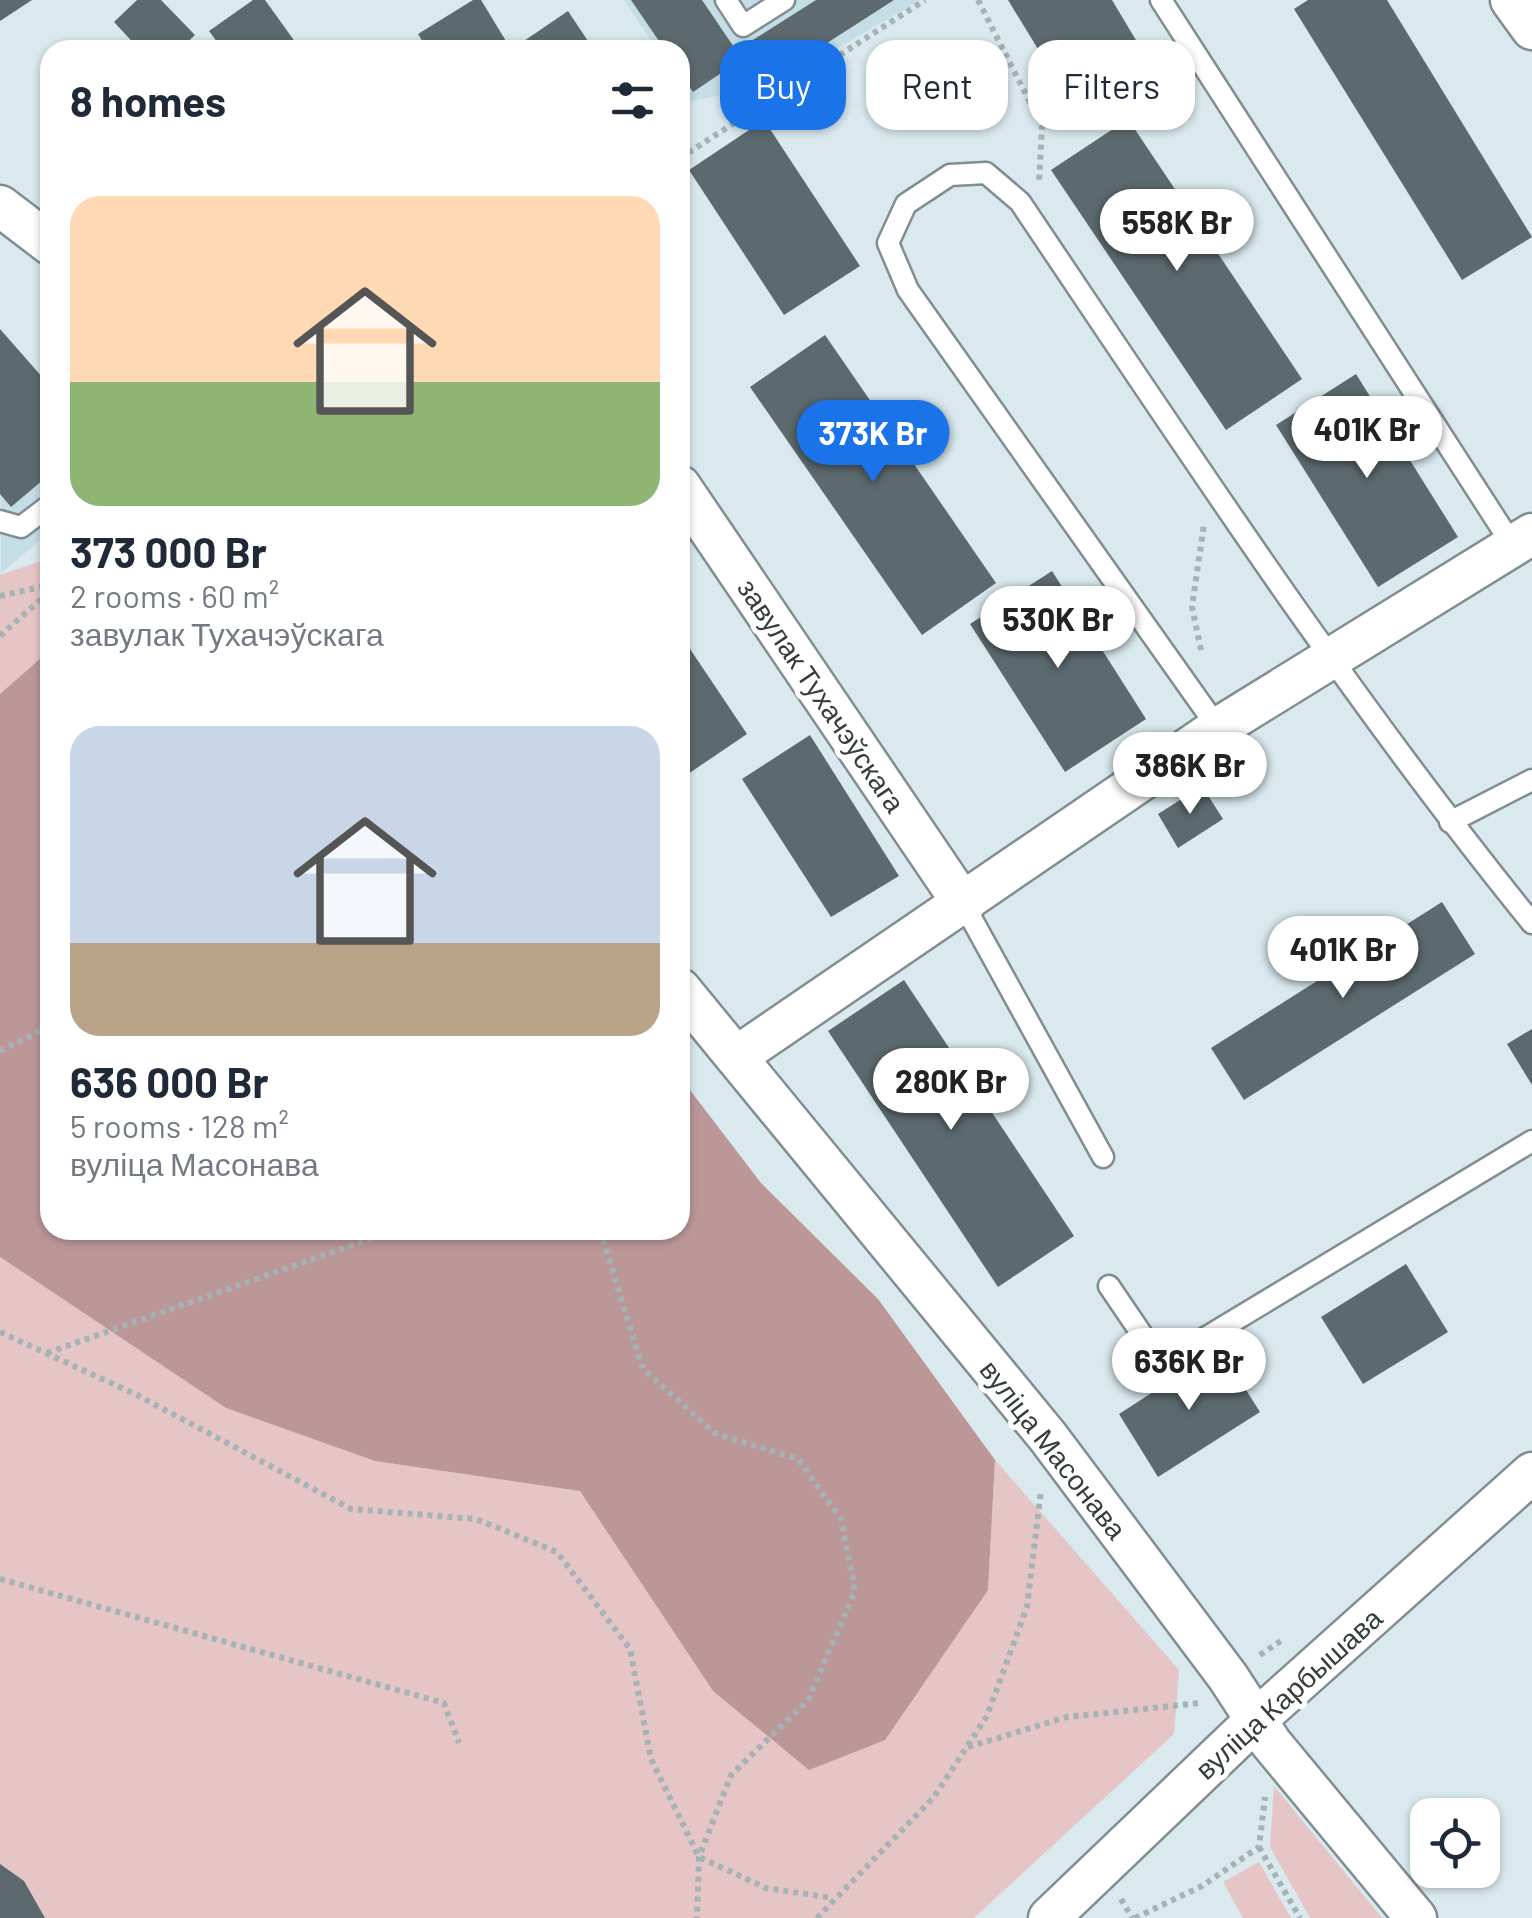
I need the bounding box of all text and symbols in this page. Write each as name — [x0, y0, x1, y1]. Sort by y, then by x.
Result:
chip: Buy — [720, 40, 846, 130]
chip: Rent — [866, 40, 1008, 130]
chip: Filters — [1028, 40, 1195, 130]
icon: filters — [605, 73, 660, 128]
text: 8 homes — [70, 75, 226, 125]
pin: 558K Br — [1085, 189, 1269, 274]
text: 558K Br — [1122, 202, 1232, 240]
icon: home — [275, 261, 455, 441]
pin: 401K Br — [1275, 396, 1459, 481]
pin: 373K Br — [781, 400, 965, 485]
text: 401K Br — [1313, 409, 1421, 447]
text: 373K Br — [819, 413, 927, 451]
text: 373 000 Br — [70, 526, 267, 576]
street label: завулак Тухачэўскага — [731, 572, 913, 819]
text: 2 rooms · 60 m² — [70, 576, 279, 614]
pin: 530K Br — [966, 586, 1150, 671]
text: 530K Br — [1002, 599, 1114, 637]
text: завулак Тухачэўскага — [70, 614, 384, 652]
pin: 386K Br — [1098, 732, 1282, 817]
text: 386K Br — [1135, 745, 1245, 783]
icon: home — [275, 791, 455, 971]
pin: 401K Br — [1251, 916, 1435, 1001]
text: 401K Br — [1289, 929, 1397, 967]
pin: 280K Br — [859, 1048, 1043, 1133]
text: 636 000 Br — [70, 1056, 269, 1106]
text: 280K Br — [895, 1061, 1007, 1099]
text: 5 rooms · 128 m² — [70, 1106, 289, 1144]
text: вуліца Масонава — [70, 1144, 319, 1182]
pin: 636K Br — [1097, 1328, 1281, 1413]
text: 636K Br — [1134, 1341, 1244, 1379]
street label: вуліца Масонава — [974, 1353, 1135, 1546]
street label: вуліца Карбышава — [1188, 1600, 1389, 1786]
map controls — [1410, 1798, 1500, 1888]
button: locate — [1410, 1798, 1500, 1888]

